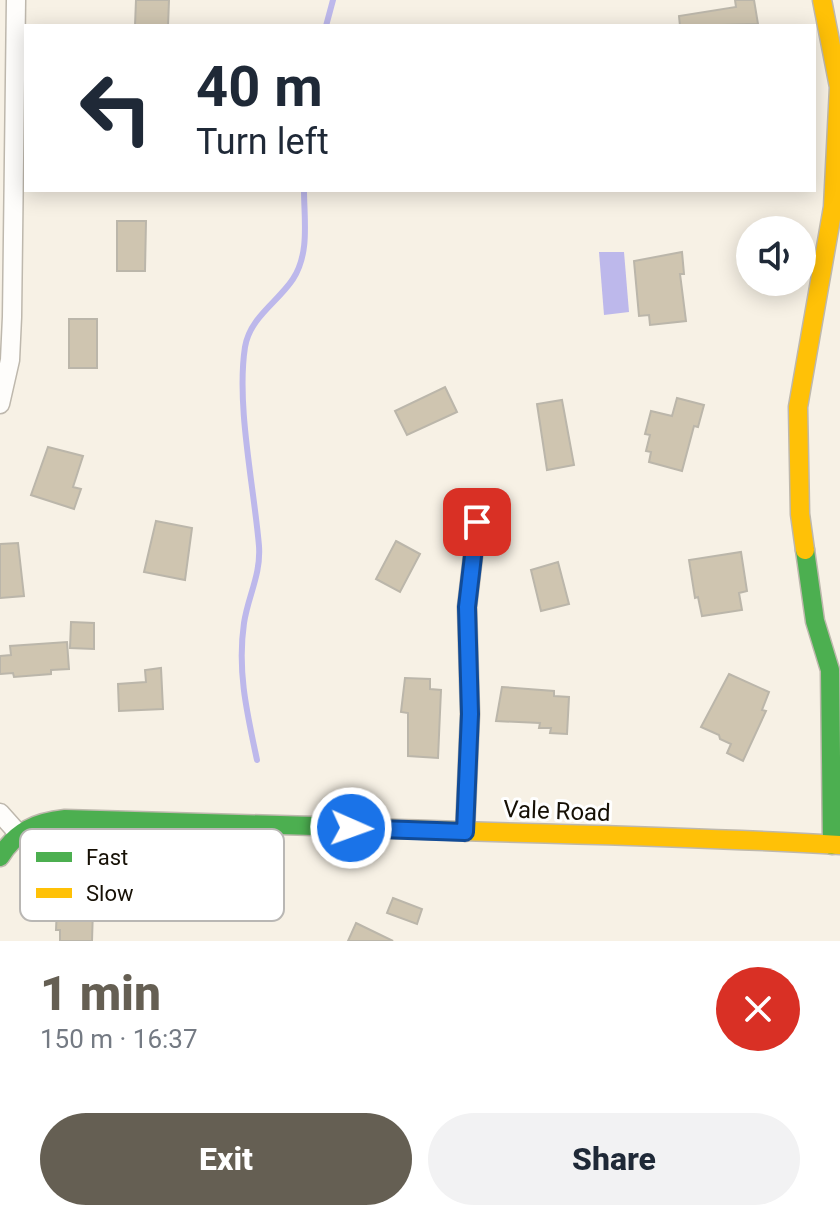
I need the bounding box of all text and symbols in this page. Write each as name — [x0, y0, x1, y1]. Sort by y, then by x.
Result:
text: 40 m — [196, 54, 323, 120]
icon: left — [64, 56, 168, 160]
text: Turn left — [196, 121, 329, 163]
map controls — [736, 216, 816, 296]
button: sound — [736, 216, 816, 296]
pin — [443, 488, 511, 556]
icon: arrive — [455, 500, 499, 544]
position arrow — [309, 786, 393, 870]
street label: Vale Road — [503, 795, 611, 827]
legend — [20, 829, 284, 921]
text: Fast — [86, 845, 128, 870]
text: Slow — [86, 881, 134, 906]
text: 1 min — [40, 965, 161, 1022]
button: close — [716, 967, 800, 1051]
text: 150 m · 16:37 — [40, 1024, 198, 1054]
button: Exit — [40, 1113, 412, 1205]
button: Share — [428, 1113, 800, 1205]

